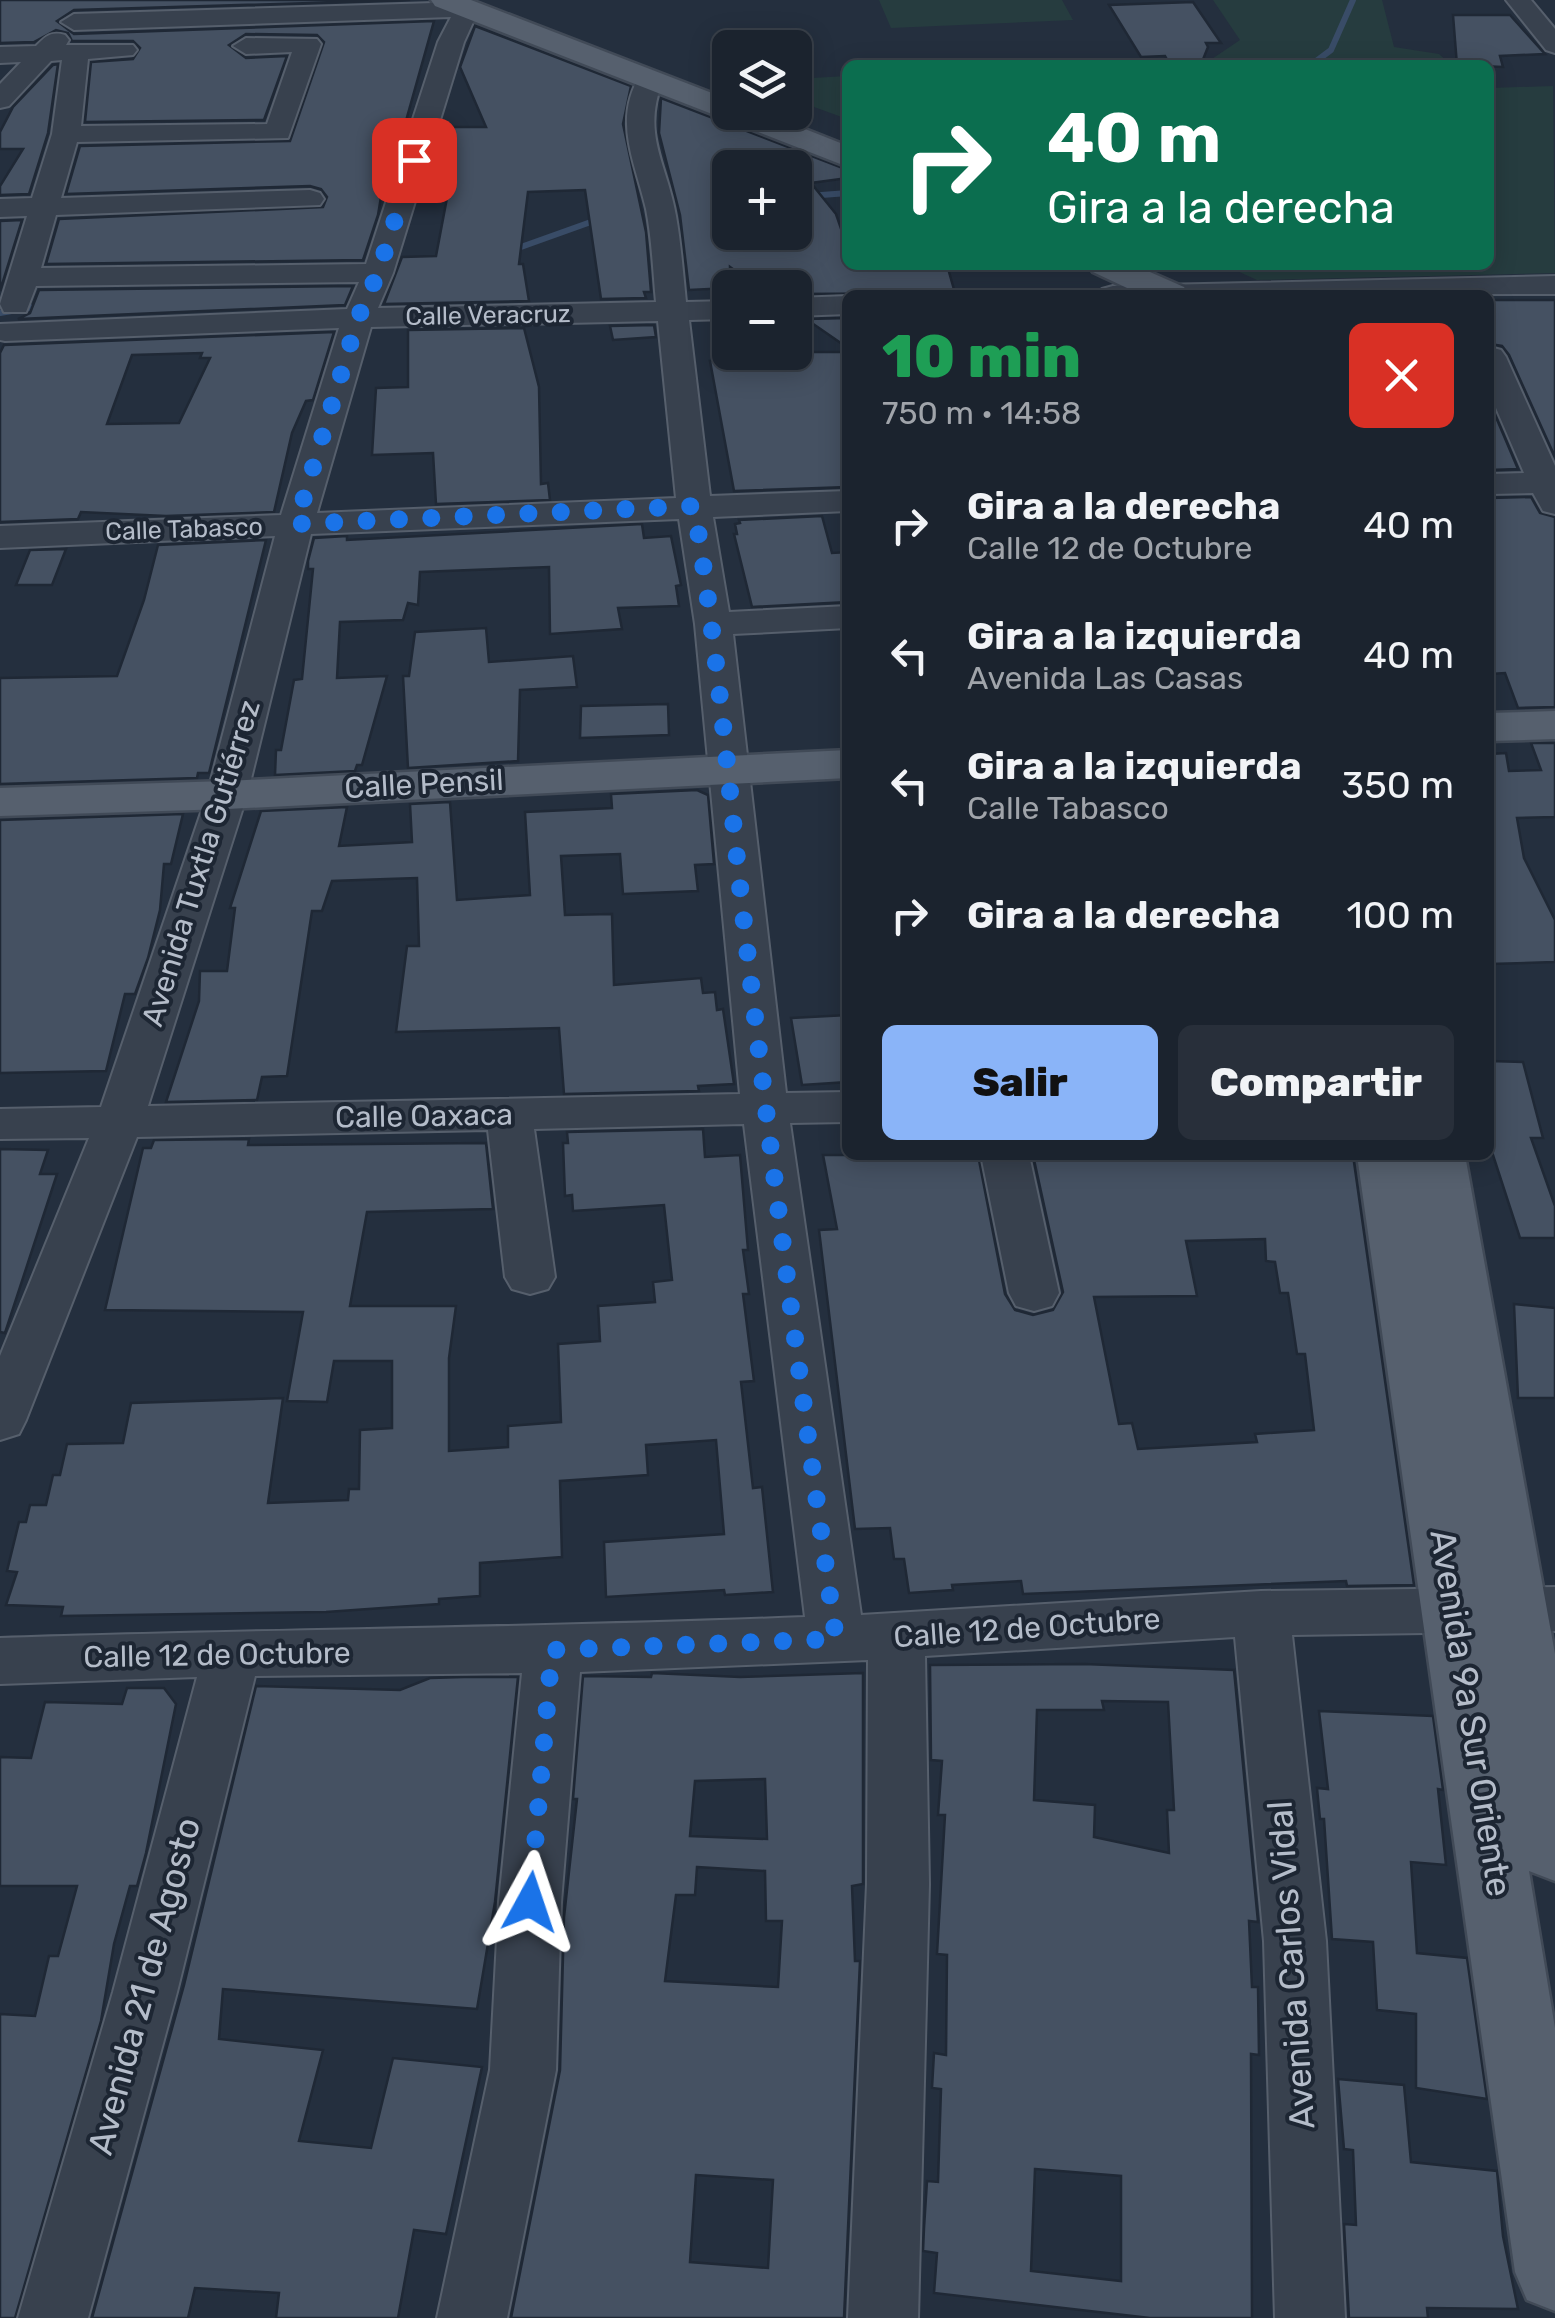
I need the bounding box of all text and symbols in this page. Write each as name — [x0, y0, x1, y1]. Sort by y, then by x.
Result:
map controls — [712, 30, 812, 370]
button: layers — [712, 30, 812, 130]
text: 40 m — [1047, 97, 1221, 180]
icon: right — [882, 100, 1012, 230]
pin — [372, 118, 457, 203]
icon: arrive — [387, 133, 442, 188]
button: + — [712, 150, 812, 250]
text: Gira a la derecha — [1047, 181, 1395, 234]
button: − — [712, 270, 812, 370]
street label: Calle Veracruz — [405, 299, 571, 331]
text: 10 min — [882, 321, 1081, 392]
button: close — [1349, 323, 1454, 428]
text: 750 m · 14:58 — [882, 394, 1081, 432]
text: Gira a la derecha — [967, 483, 1280, 529]
icon: right — [882, 498, 937, 553]
text: 40 m — [1363, 502, 1454, 548]
street label: Calle Tabasco — [105, 512, 263, 546]
text: Calle 12 de Octubre — [967, 529, 1252, 567]
text: Gira a la izquierda — [967, 613, 1302, 659]
icon: left — [882, 628, 937, 683]
text: 40 m — [1363, 632, 1454, 678]
text: Avenida Las Casas — [967, 659, 1243, 697]
street label: Avenida Tuxtla Gutiérrez — [134, 695, 268, 1031]
text: Gira a la izquierda — [967, 743, 1302, 789]
icon: left — [882, 758, 937, 813]
street label: Calle Pensil — [344, 762, 504, 806]
text: 350 m — [1341, 762, 1454, 808]
text: Calle Tabasco — [967, 789, 1169, 827]
icon: right — [882, 888, 937, 943]
text: Gira a la derecha — [967, 892, 1280, 938]
text: 100 m — [1346, 892, 1454, 938]
button: Salir — [882, 1025, 1158, 1140]
button: Compartir — [1178, 1025, 1454, 1140]
street label: Calle Oaxaca — [335, 1096, 513, 1136]
street label: Avenida 9a Sur Oriente — [1421, 1527, 1521, 1899]
street label: Calle 12 de Octubre — [892, 1601, 1162, 1655]
street label: Calle 12 de Octubre — [83, 1635, 351, 1675]
street label: Avenida Carlos Vidal — [1259, 1799, 1323, 2131]
street label: Avenida 21 de Agosto — [79, 1813, 209, 2159]
position arrow — [478, 1850, 582, 1954]

